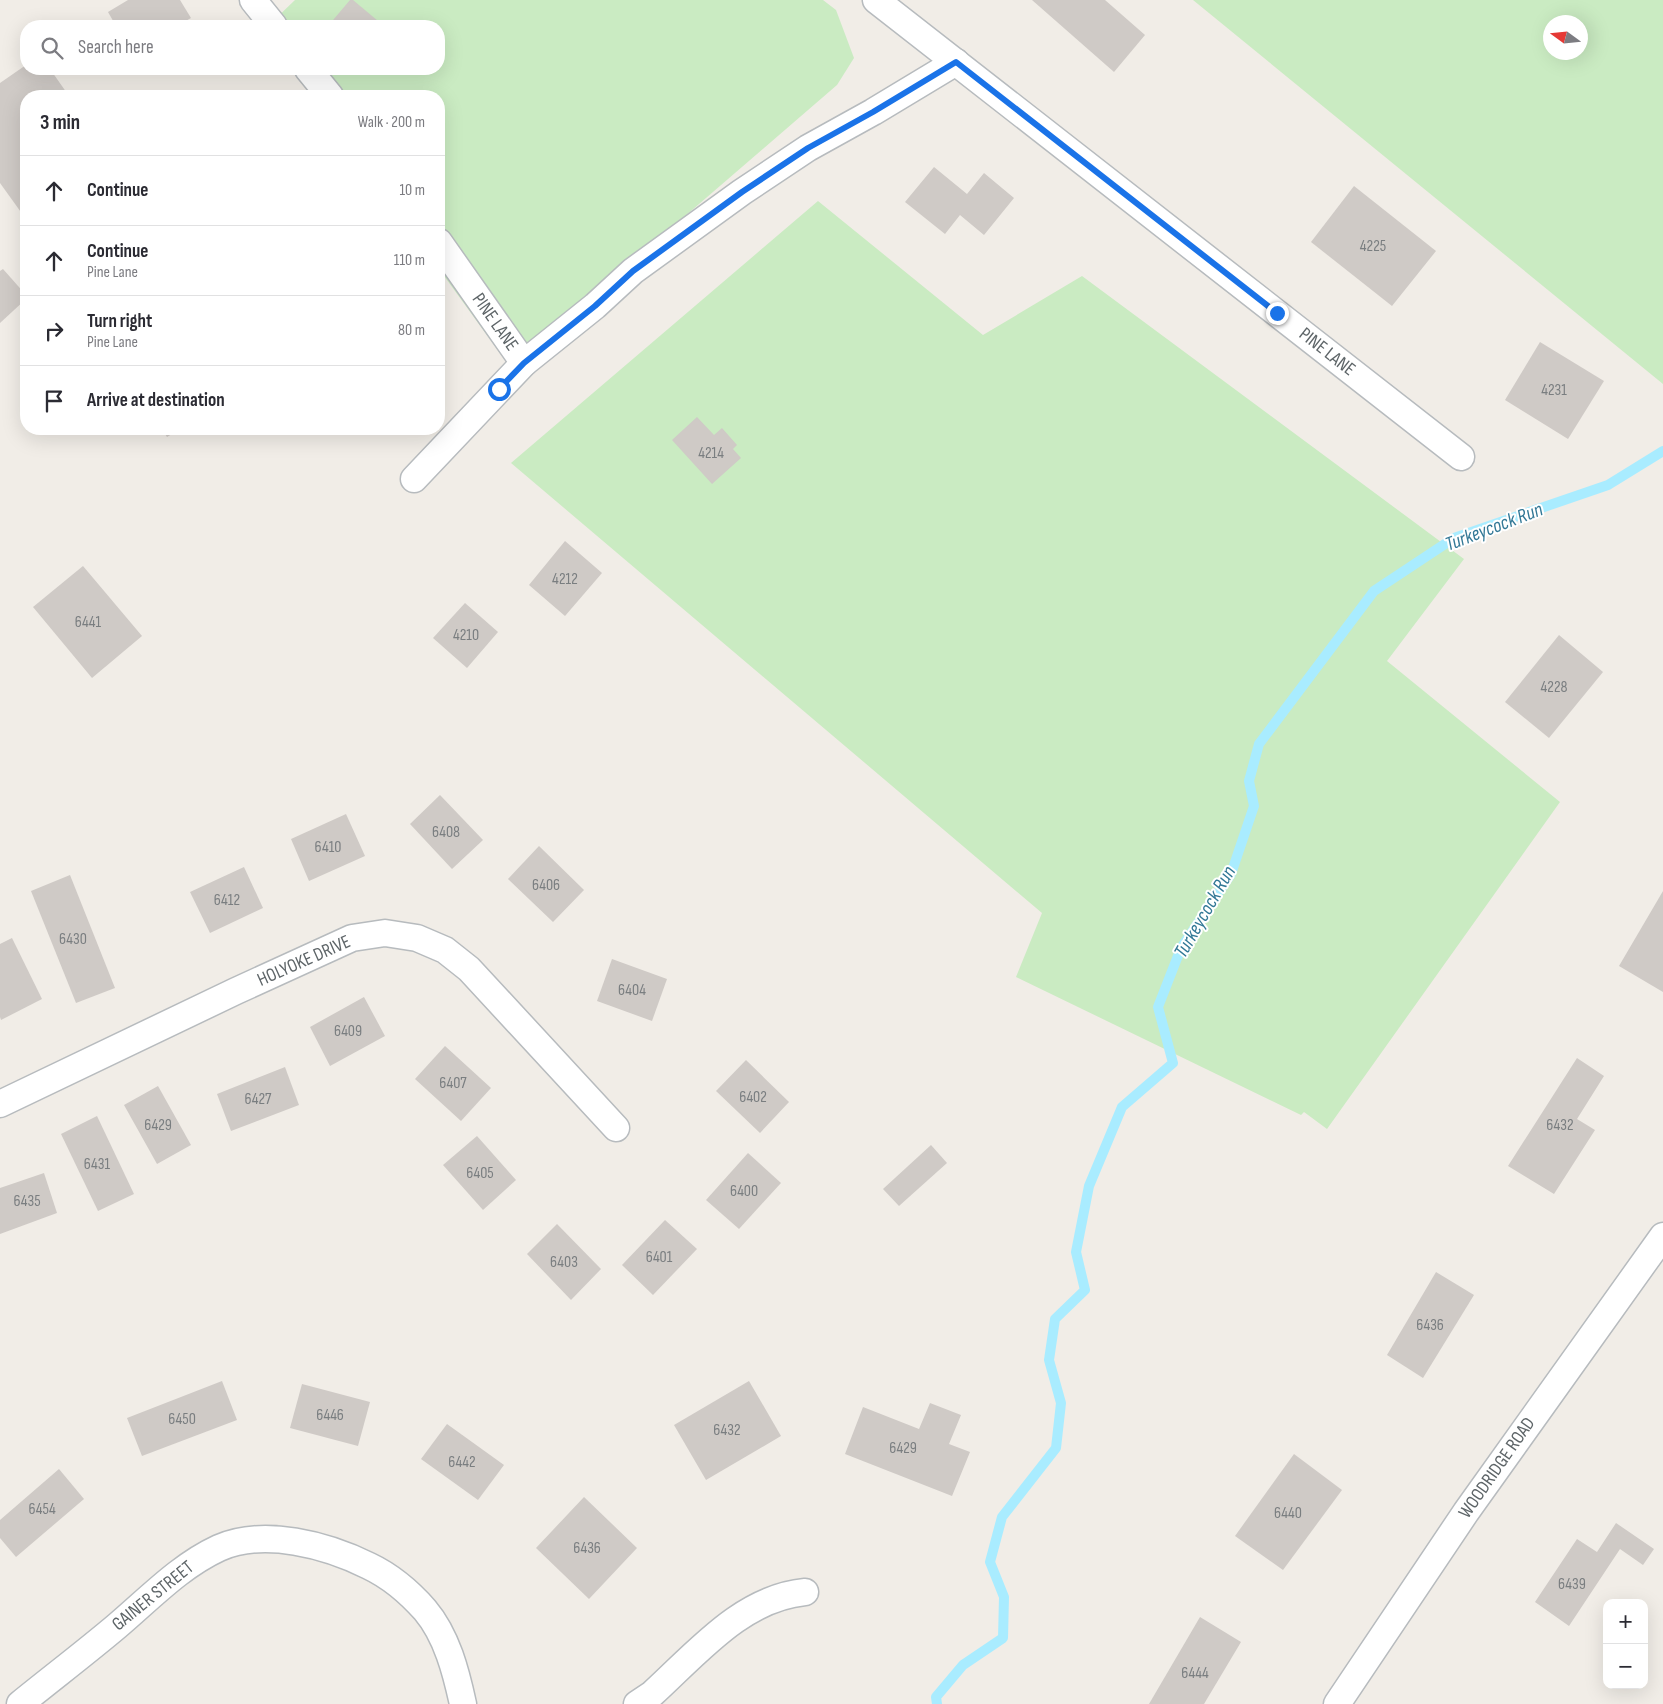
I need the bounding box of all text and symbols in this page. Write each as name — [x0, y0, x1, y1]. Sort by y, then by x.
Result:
north arrow — [1543, 15, 1588, 60]
search box — [20, 20, 445, 75]
icon: search — [38, 34, 66, 62]
text: Search here — [78, 36, 154, 59]
text: 3 min — [40, 110, 80, 135]
text: Walk · 200 m — [358, 113, 425, 132]
icon: ahead — [40, 177, 68, 205]
text: Continue — [87, 179, 148, 202]
text: 10 m — [399, 181, 425, 200]
house number: 4225 — [1360, 237, 1386, 256]
text: Continue — [87, 240, 148, 263]
icon: ahead — [40, 247, 68, 275]
text: 110 m — [394, 251, 425, 270]
text: Pine Lane — [87, 263, 138, 282]
street label: PINE LANE — [467, 289, 523, 355]
route end — [1266, 302, 1289, 325]
text: Turn right — [87, 310, 152, 333]
icon: right — [40, 317, 68, 345]
text: 80 m — [398, 321, 425, 340]
street label: PINE LANE — [1294, 323, 1360, 381]
text: Pine Lane — [87, 333, 138, 352]
route start — [488, 378, 511, 401]
house number: 4231 — [1541, 381, 1567, 400]
icon: arrive — [40, 387, 68, 415]
text: Arrive at destination — [87, 389, 225, 412]
house number: 4214 — [698, 444, 724, 463]
water label: Turkeycock Run — [1442, 497, 1546, 557]
house number: 4212 — [552, 570, 578, 589]
house number: 6441 — [75, 613, 102, 632]
house number: 4210 — [453, 626, 479, 645]
house number: 4228 — [1541, 678, 1567, 697]
house number: 6408 — [432, 823, 460, 842]
house number: 6410 — [315, 838, 341, 857]
water label: Turkeycock Run — [1169, 862, 1241, 962]
house number: 6406 — [532, 876, 560, 895]
house number: 6412 — [214, 891, 240, 910]
house number: 6430 — [59, 930, 87, 949]
street label: HOLYOKE DRIVE — [254, 930, 354, 992]
house number: 6404 — [618, 981, 646, 1000]
house number: 6409 — [334, 1022, 362, 1041]
house number: 6407 — [439, 1074, 467, 1093]
house number: 6402 — [739, 1088, 767, 1107]
house number: 6427 — [244, 1090, 272, 1109]
house number: 6429 — [144, 1116, 172, 1135]
house number: 6432 — [1546, 1116, 1574, 1135]
house number: 6431 — [84, 1155, 111, 1174]
house number: 6405 — [466, 1164, 494, 1183]
house number: 6400 — [730, 1182, 758, 1201]
house number: 6435 — [13, 1192, 41, 1211]
house number: 6401 — [646, 1248, 673, 1267]
house number: 6403 — [550, 1253, 578, 1272]
house number: 6436 — [1416, 1316, 1444, 1335]
house number: 6446 — [316, 1406, 344, 1425]
house number: 6450 — [168, 1410, 196, 1429]
street label: WOODRIDGE ROAD — [1454, 1413, 1540, 1523]
house number: 6432 — [713, 1421, 741, 1440]
house number: 6429 — [889, 1439, 917, 1458]
house number: 6442 — [448, 1453, 476, 1472]
house number: 6454 — [28, 1500, 56, 1519]
house number: 6440 — [1274, 1504, 1302, 1523]
house number: 6436 — [573, 1539, 601, 1558]
street label: GAINER STREET — [107, 1556, 199, 1636]
house number: 6439 — [1558, 1575, 1586, 1594]
map controls — [1603, 1599, 1648, 1689]
button: + — [1603, 1599, 1648, 1644]
button: − — [1603, 1644, 1648, 1689]
house number: 6444 — [1181, 1664, 1209, 1683]

